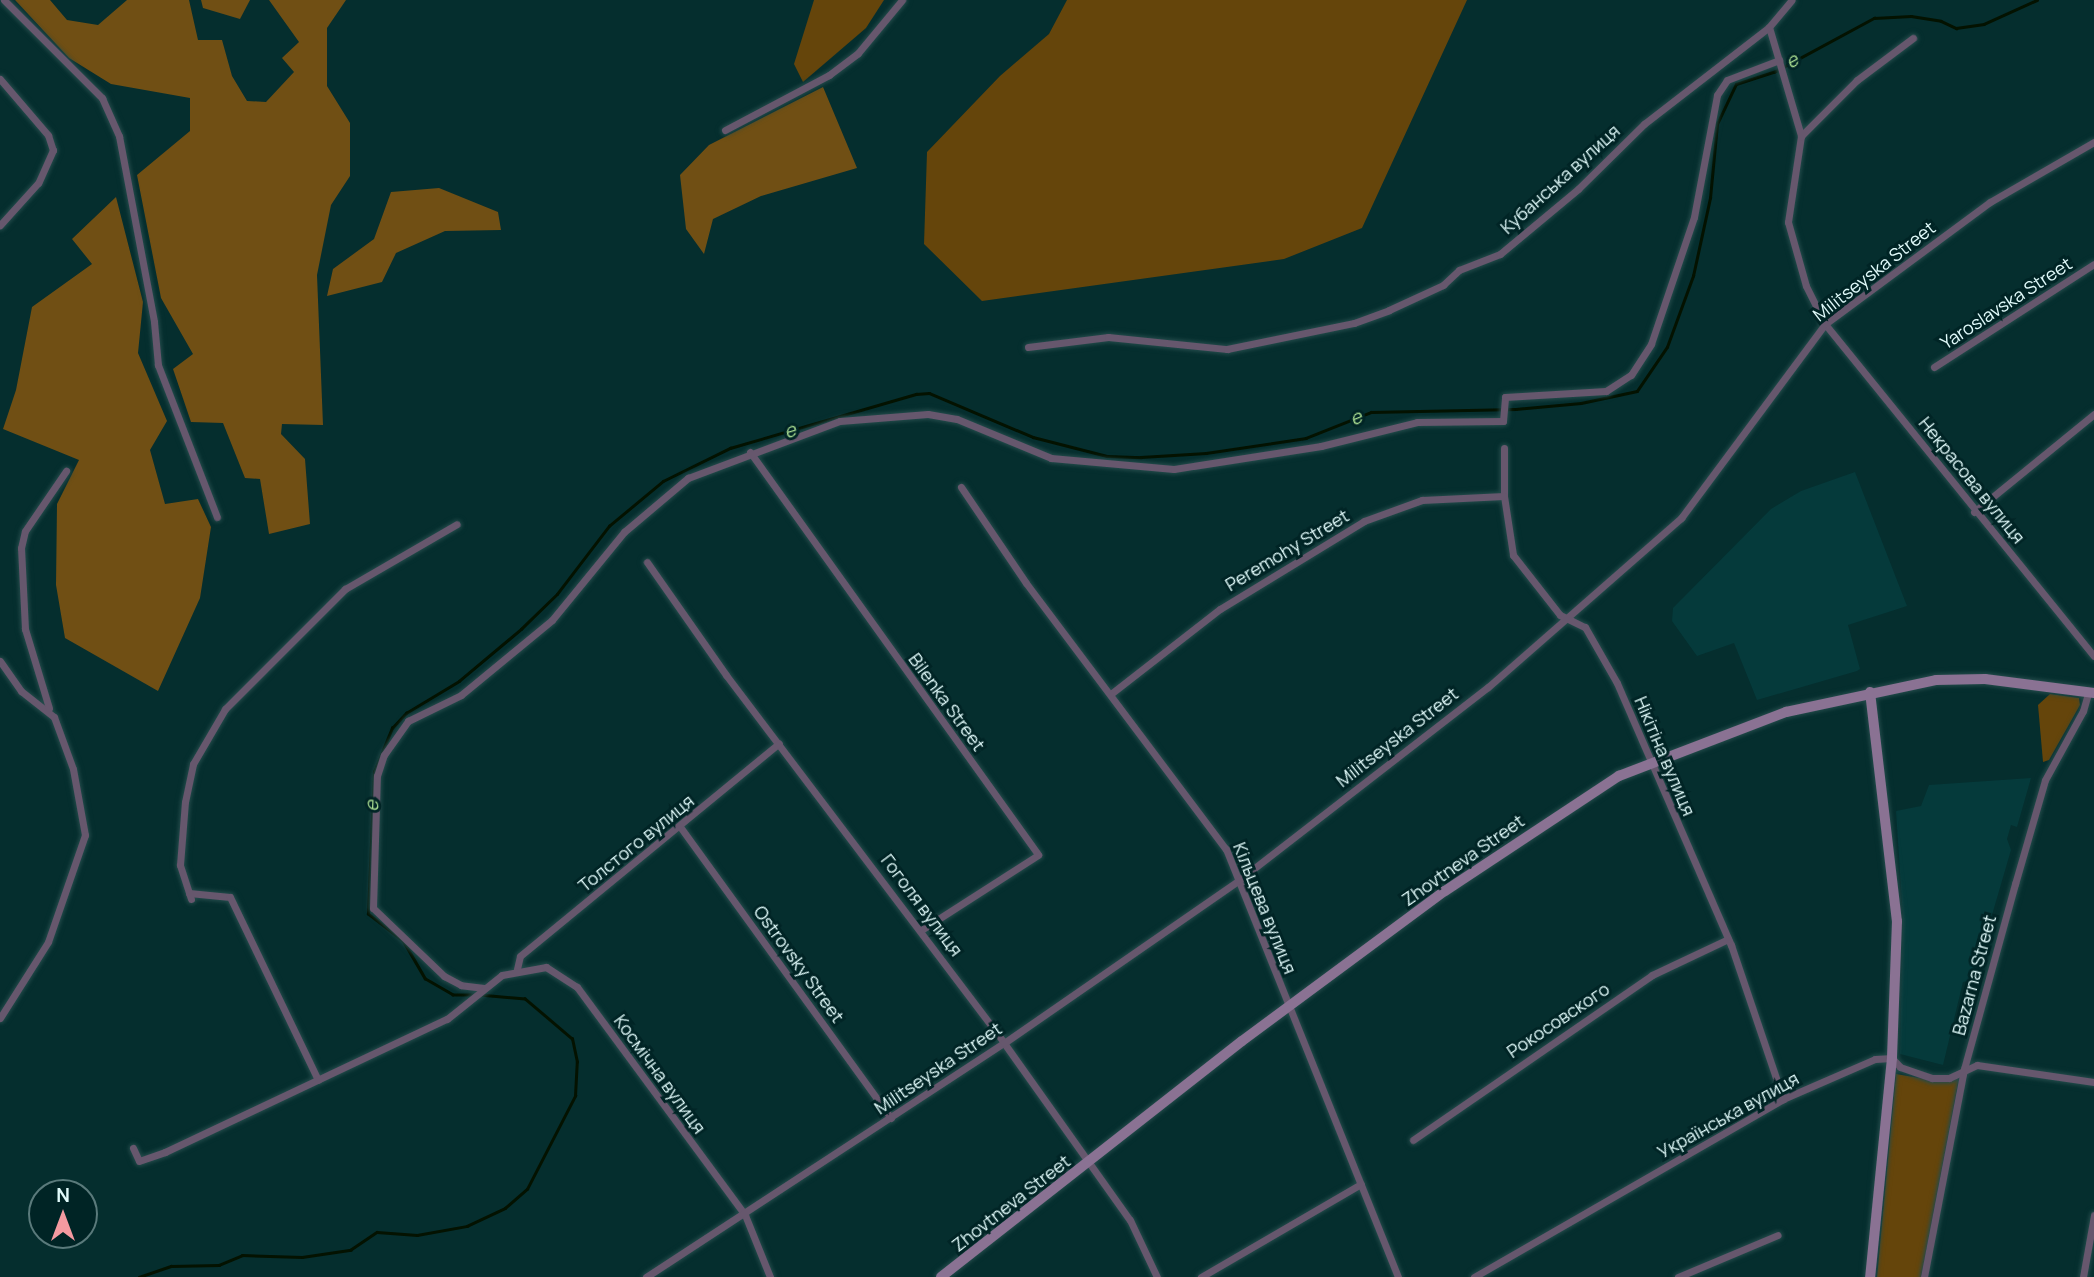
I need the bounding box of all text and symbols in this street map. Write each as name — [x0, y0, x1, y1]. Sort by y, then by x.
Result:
water label: e — [1782, 48, 1802, 74]
street label: Кубанська вулиця — [1496, 120, 1624, 238]
street label: Militseyska Street — [1809, 217, 1939, 325]
street label: Yaroslavska Street — [1936, 252, 2076, 354]
water label: e — [1347, 405, 1365, 431]
street label: Некрасова вулиця — [1914, 412, 2030, 548]
water label: e — [782, 419, 798, 443]
street label: Peremohy Street — [1221, 505, 1353, 595]
street label: Bilenka Street — [904, 649, 990, 755]
street label: Militseyska Street — [1332, 683, 1462, 791]
street label: Нікітіна вулиця — [1630, 693, 1700, 819]
street label: Толстого вулиця — [574, 790, 698, 896]
water label: e — [360, 800, 384, 812]
street label: Zhovtneva Street — [1398, 810, 1528, 910]
street label: Кільцева вулиця — [1229, 839, 1301, 977]
street label: Гоголя вулиця — [877, 850, 967, 960]
street label: Ostrovsky Street — [749, 901, 849, 1027]
street label: Bazarna Street — [1948, 912, 2000, 1038]
street label: Рокосовского — [1503, 978, 1613, 1062]
street label: Космічна вулиця — [610, 1010, 710, 1138]
street label: Militseyska Street — [870, 1017, 1006, 1119]
street label: Українська вулиця — [1654, 1067, 1802, 1163]
street label: Zhovtneva Street — [948, 1150, 1074, 1256]
north arrow — [28, 1179, 98, 1249]
text: N — [56, 1182, 70, 1208]

